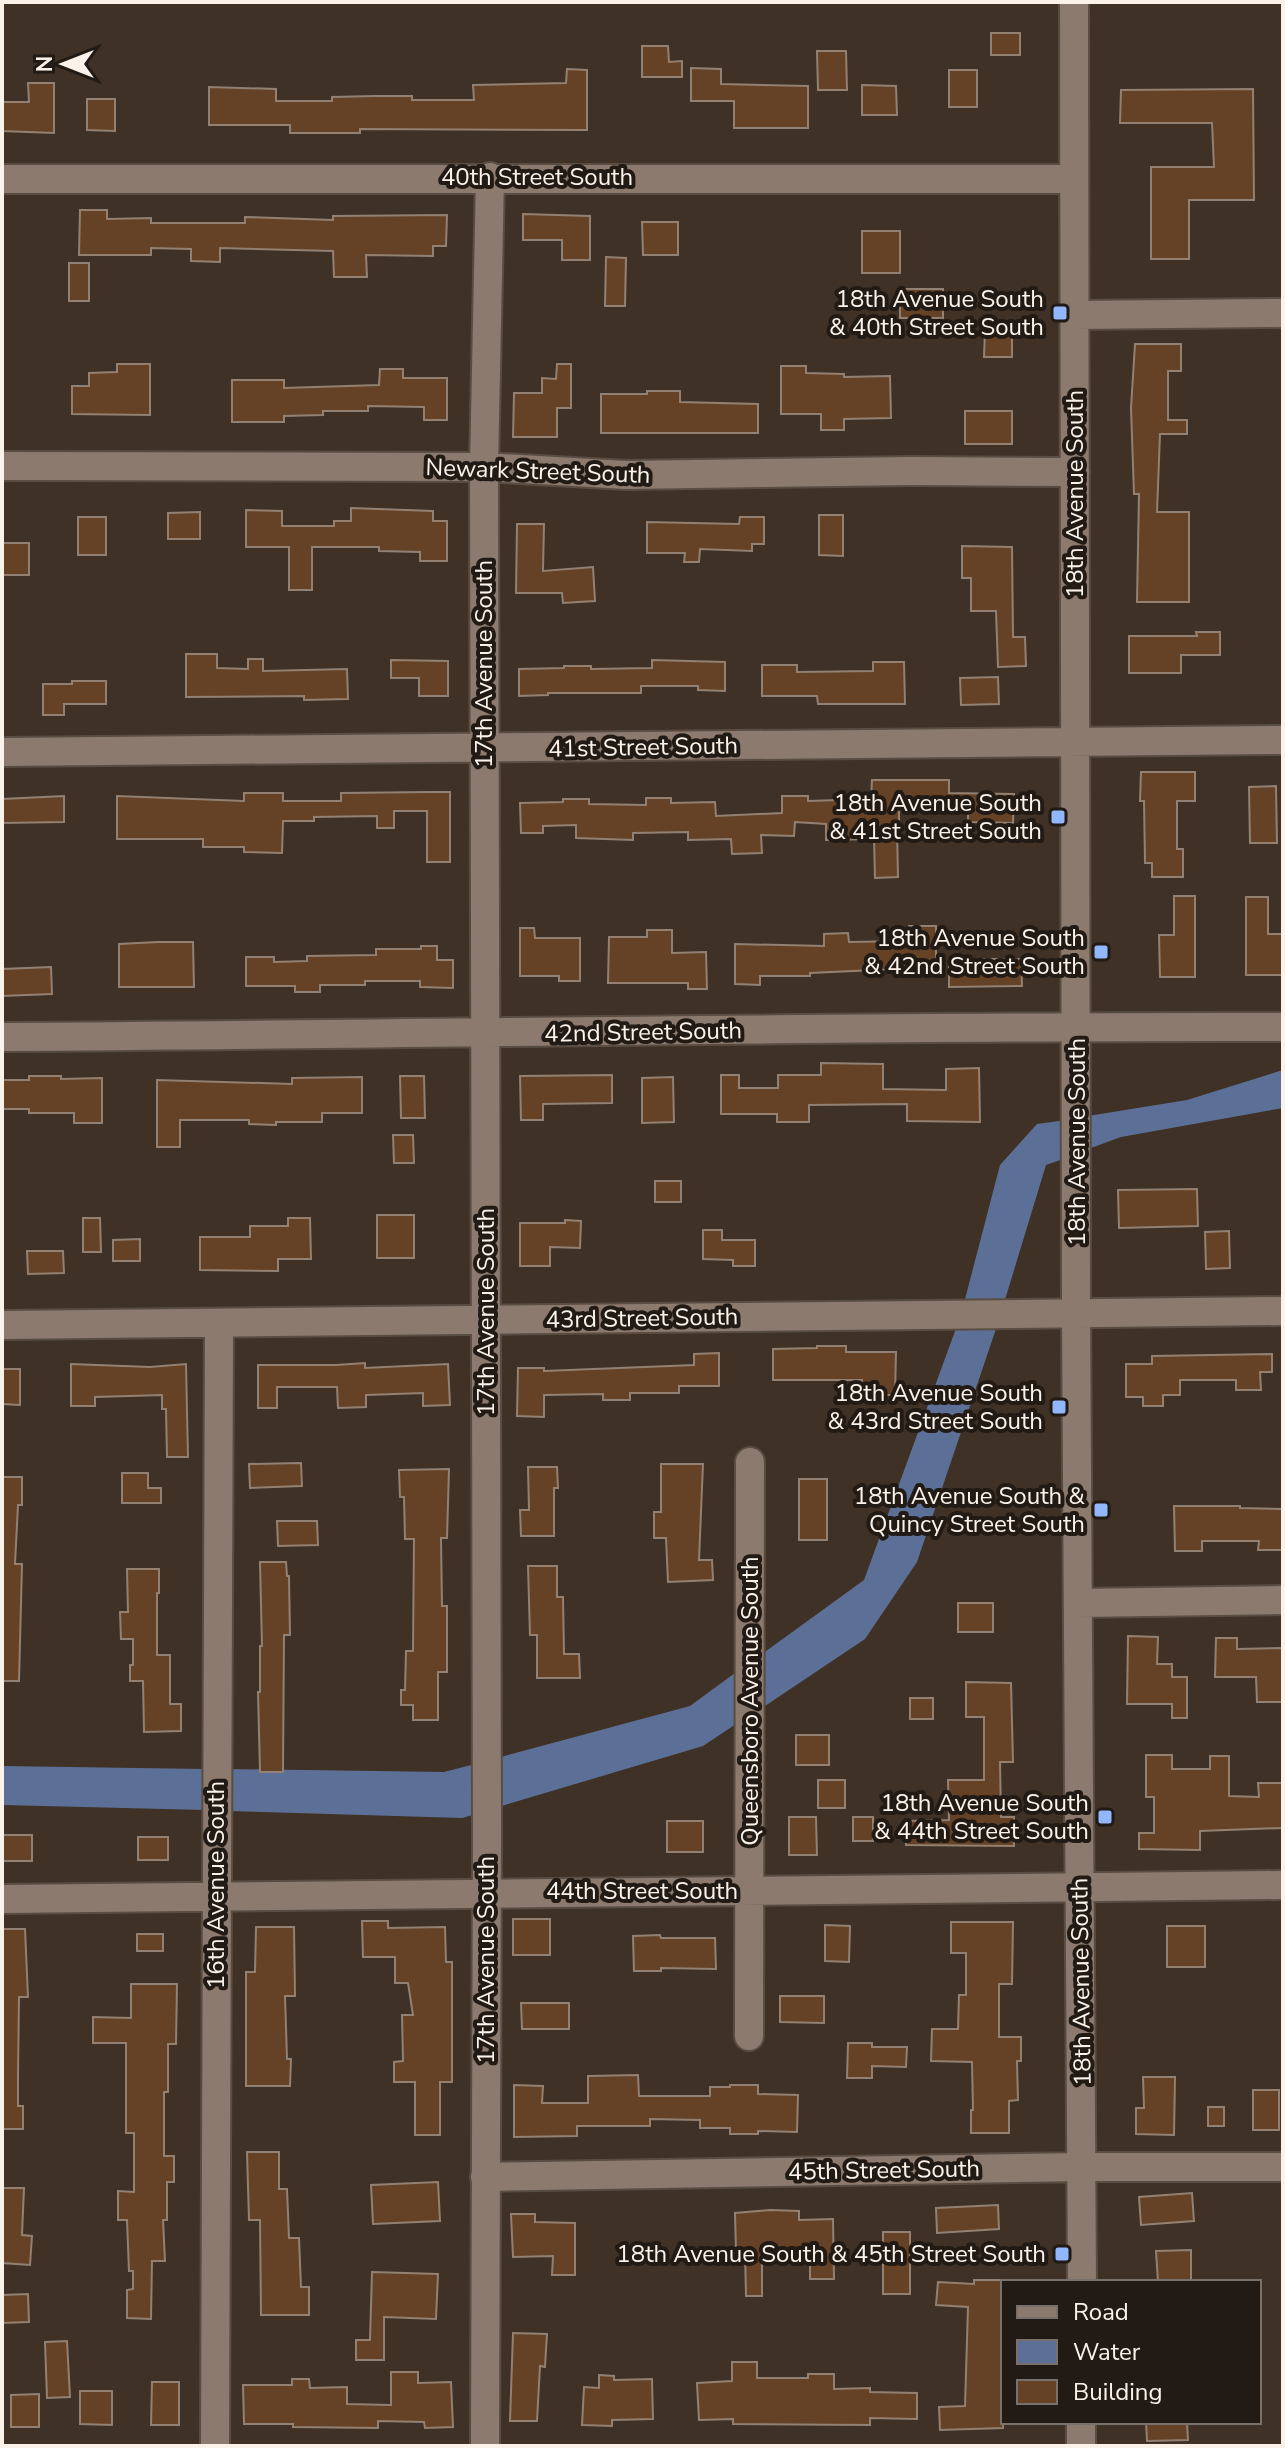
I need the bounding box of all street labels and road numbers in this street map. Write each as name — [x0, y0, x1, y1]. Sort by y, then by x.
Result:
street label: 40th Street South — [441, 161, 633, 193]
street label: 18th Avenue South — [1059, 390, 1091, 598]
street label: Newark Street South — [425, 451, 651, 491]
street label: 17th Avenue South — [468, 560, 500, 768]
street label: 41st Street South — [548, 729, 738, 765]
street label: 42nd Street South — [544, 1014, 742, 1050]
street label: 18th Avenue South — [1061, 1038, 1093, 1246]
street label: 17th Avenue South — [470, 1208, 502, 1416]
street label: 43rd Street South — [545, 1300, 739, 1336]
street label: Queensboro Avenue South — [734, 1556, 766, 1846]
street label: 16th Avenue South — [200, 1781, 232, 1989]
street label: 17th Avenue South — [470, 1856, 502, 2064]
street label: 44th Street South — [546, 1875, 738, 1907]
street label: 18th Avenue South — [1063, 1878, 1099, 2086]
street label: 45th Street South — [788, 2152, 980, 2188]

